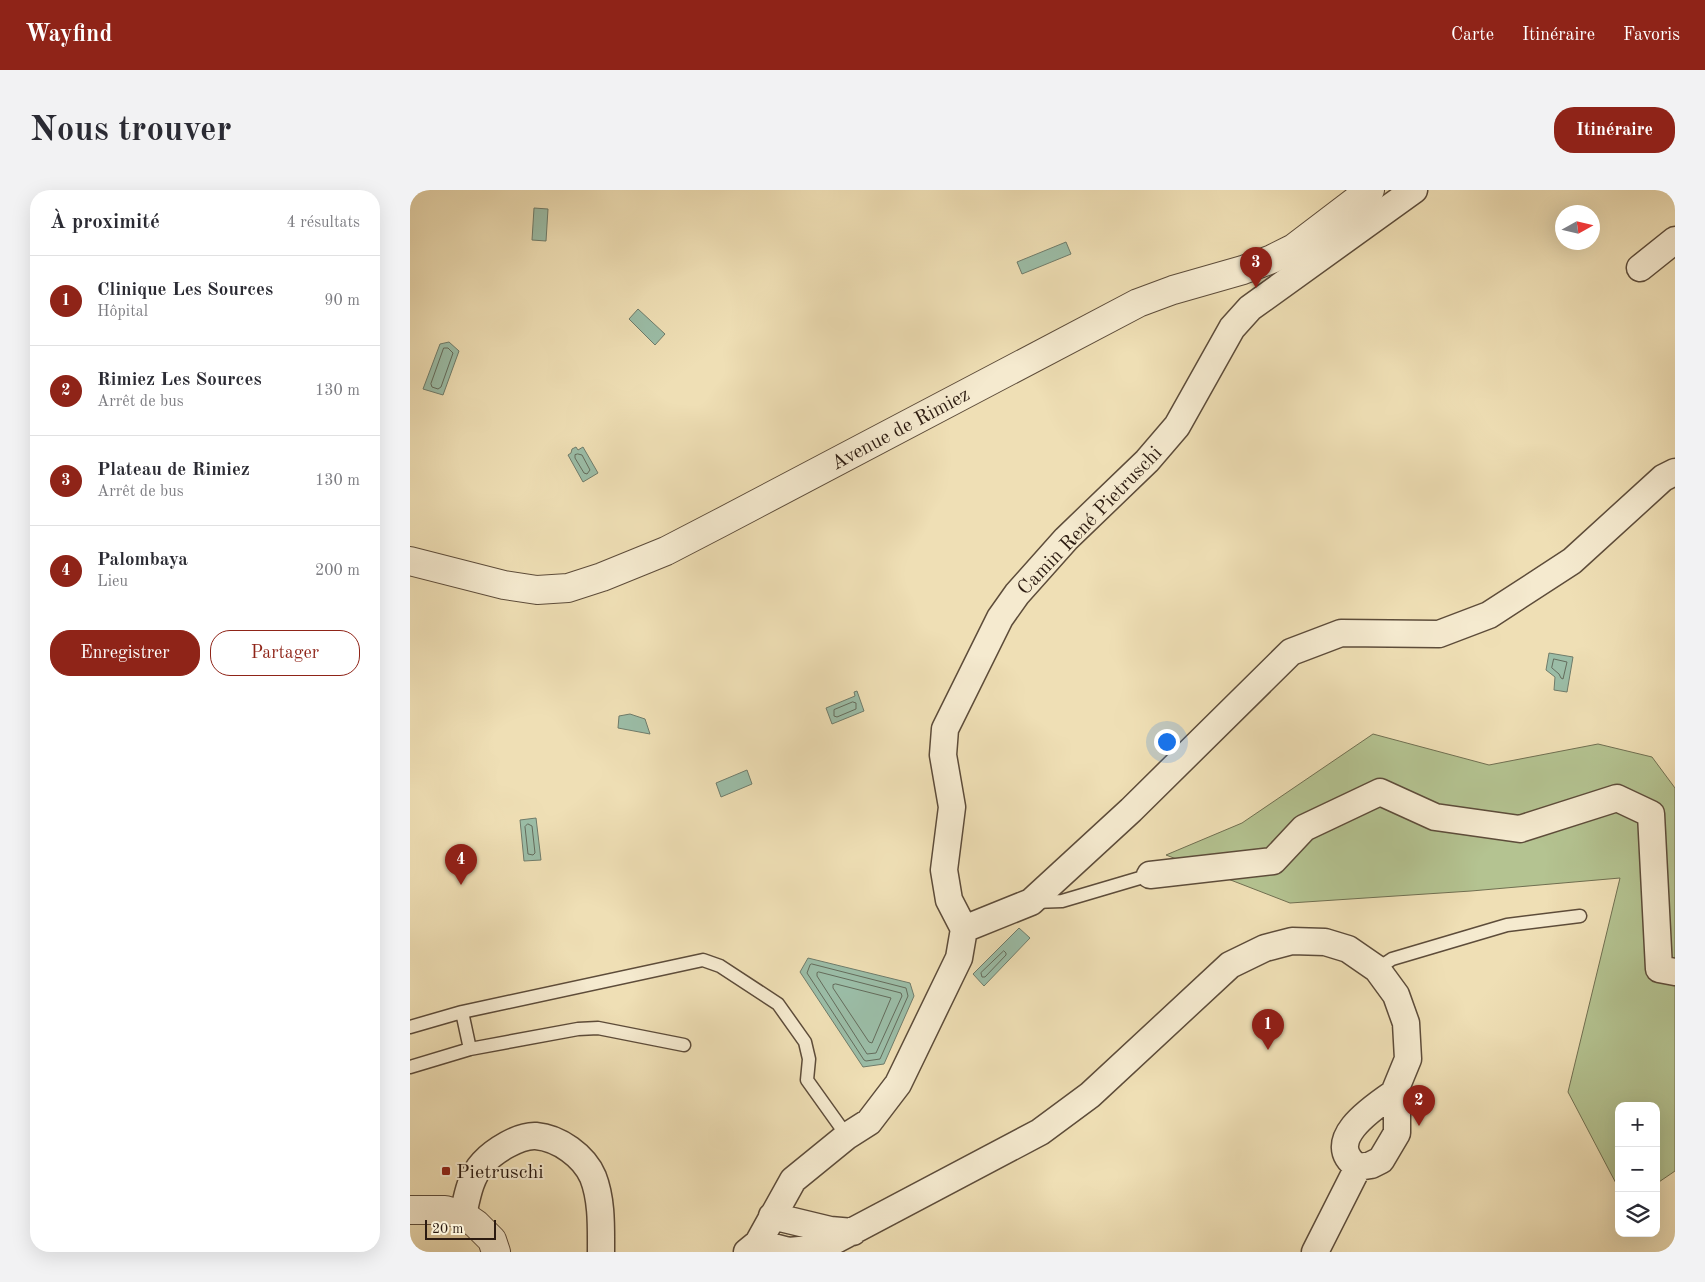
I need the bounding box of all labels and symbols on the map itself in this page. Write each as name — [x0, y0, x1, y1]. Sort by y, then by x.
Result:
north arrow — [1555, 205, 1600, 250]
pin: 3 — [1240, 247, 1272, 288]
street label: Avenue de Rimiez — [829, 385, 973, 475]
street label: Camin René Pietruschi — [1015, 443, 1166, 599]
your location — [1154, 729, 1180, 755]
pin: 4 — [445, 844, 477, 885]
pin: 1 — [1252, 1009, 1284, 1050]
pin: 2 — [1403, 1085, 1435, 1126]
place label: Pietruschi — [456, 1163, 544, 1183]
marker: Pietruschi — [440, 1165, 452, 1177]
scale bar — [425, 1217, 496, 1240]

